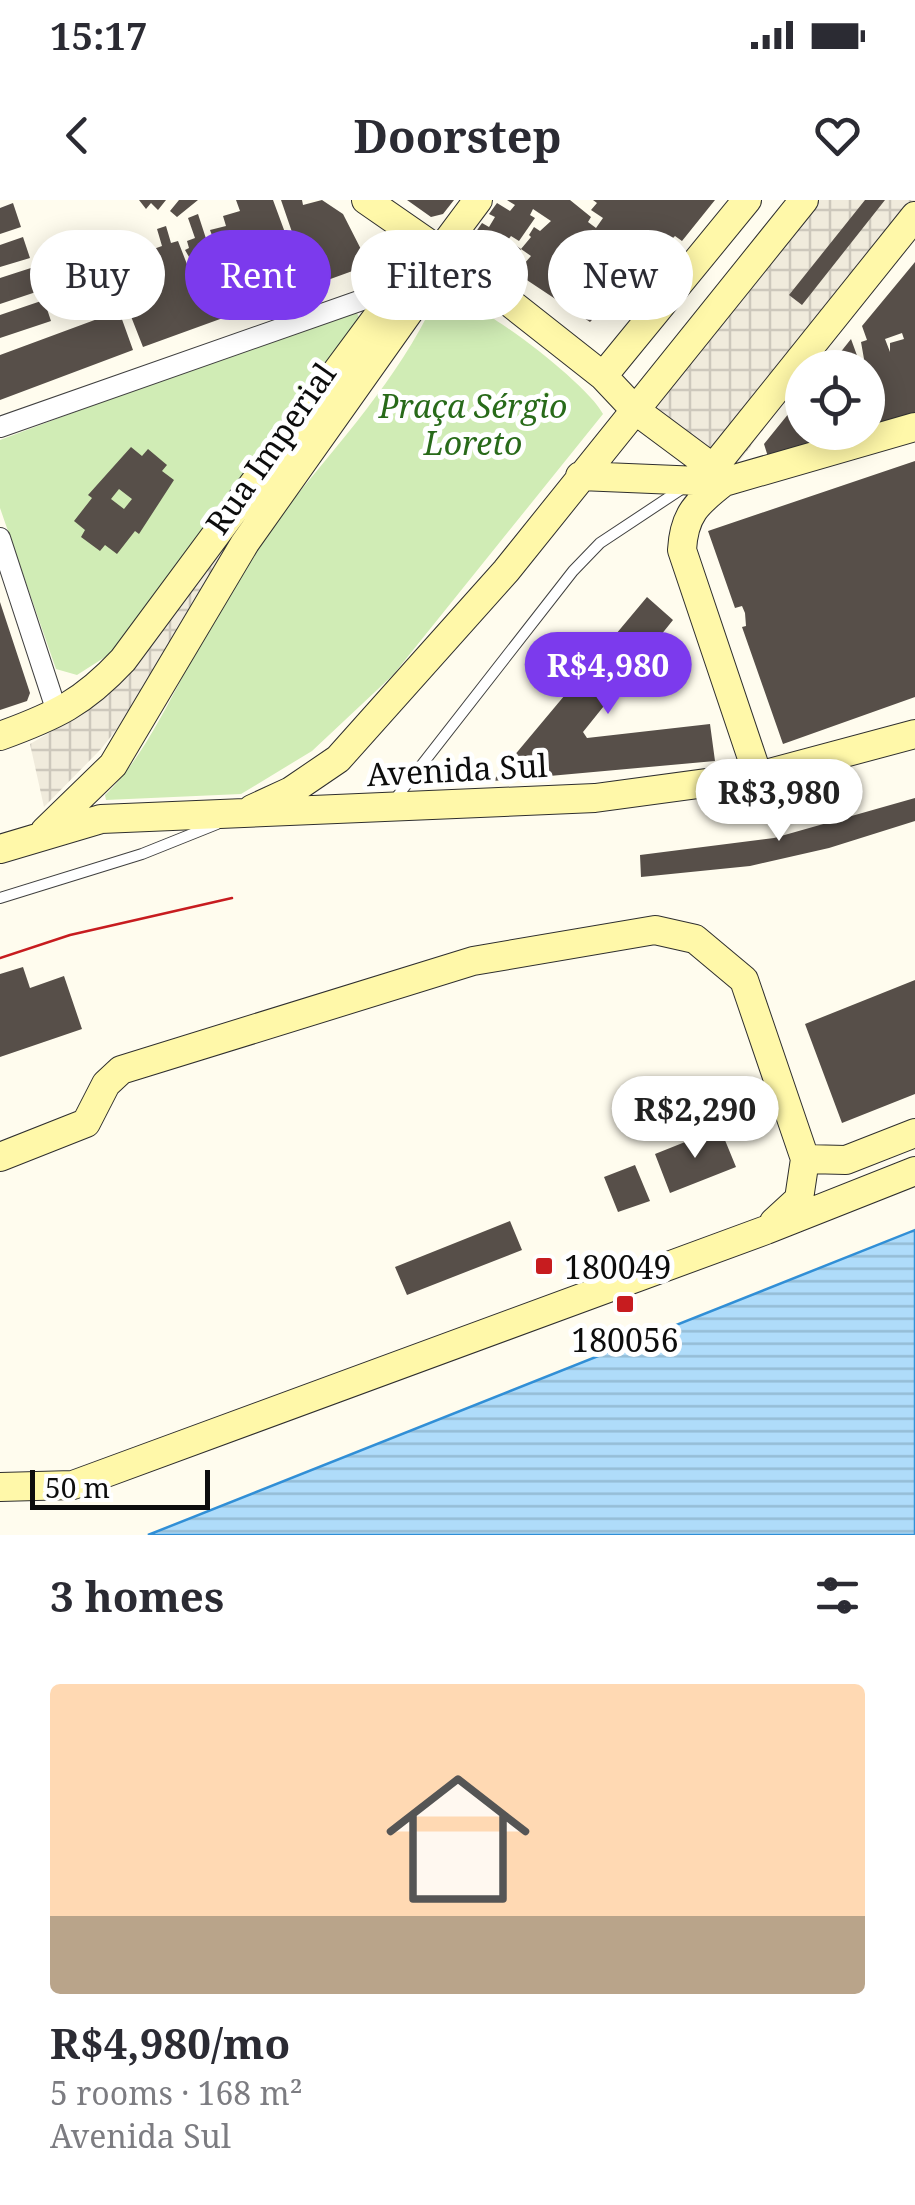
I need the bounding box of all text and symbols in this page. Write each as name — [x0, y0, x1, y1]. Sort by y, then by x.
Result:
text: 15:17 — [50, 9, 147, 61]
text: Doorstep — [354, 105, 561, 166]
icon: back — [50, 108, 105, 163]
icon: heart — [810, 108, 865, 163]
chip: Buy — [30, 230, 165, 320]
chip: Rent — [185, 230, 331, 320]
chip: Filters — [351, 230, 528, 320]
chip: New — [548, 230, 693, 320]
map controls — [785, 350, 885, 450]
button: locate — [785, 350, 885, 450]
street label: Rua Imperial — [195, 354, 345, 542]
park label: Praça Sérgio Loreto — [378, 384, 567, 464]
pin: R$4,980 — [516, 632, 700, 717]
text: R$4,980 — [547, 643, 669, 686]
street label: Avenida Sul — [366, 743, 548, 795]
pin: R$3,980 — [687, 759, 871, 844]
text: R$3,980 — [718, 770, 840, 813]
pin: R$2,290 — [603, 1076, 787, 1161]
text: R$2,290 — [634, 1087, 756, 1130]
place label: 180049 — [564, 1245, 671, 1288]
marker: 180049 — [533, 1255, 555, 1277]
marker: 180056 — [614, 1293, 636, 1315]
place label: 180056 — [571, 1318, 679, 1361]
scale bar — [30, 1465, 210, 1510]
text: 50 m — [45, 1468, 110, 1506]
text: 3 homes — [50, 1567, 224, 1624]
icon: filters — [810, 1568, 865, 1623]
icon: home — [368, 1749, 548, 1929]
text: R$4,980/mo — [50, 2014, 290, 2071]
text: 5 rooms · 168 m² — [50, 2071, 303, 2114]
text: Avenida Sul — [50, 2114, 231, 2157]

